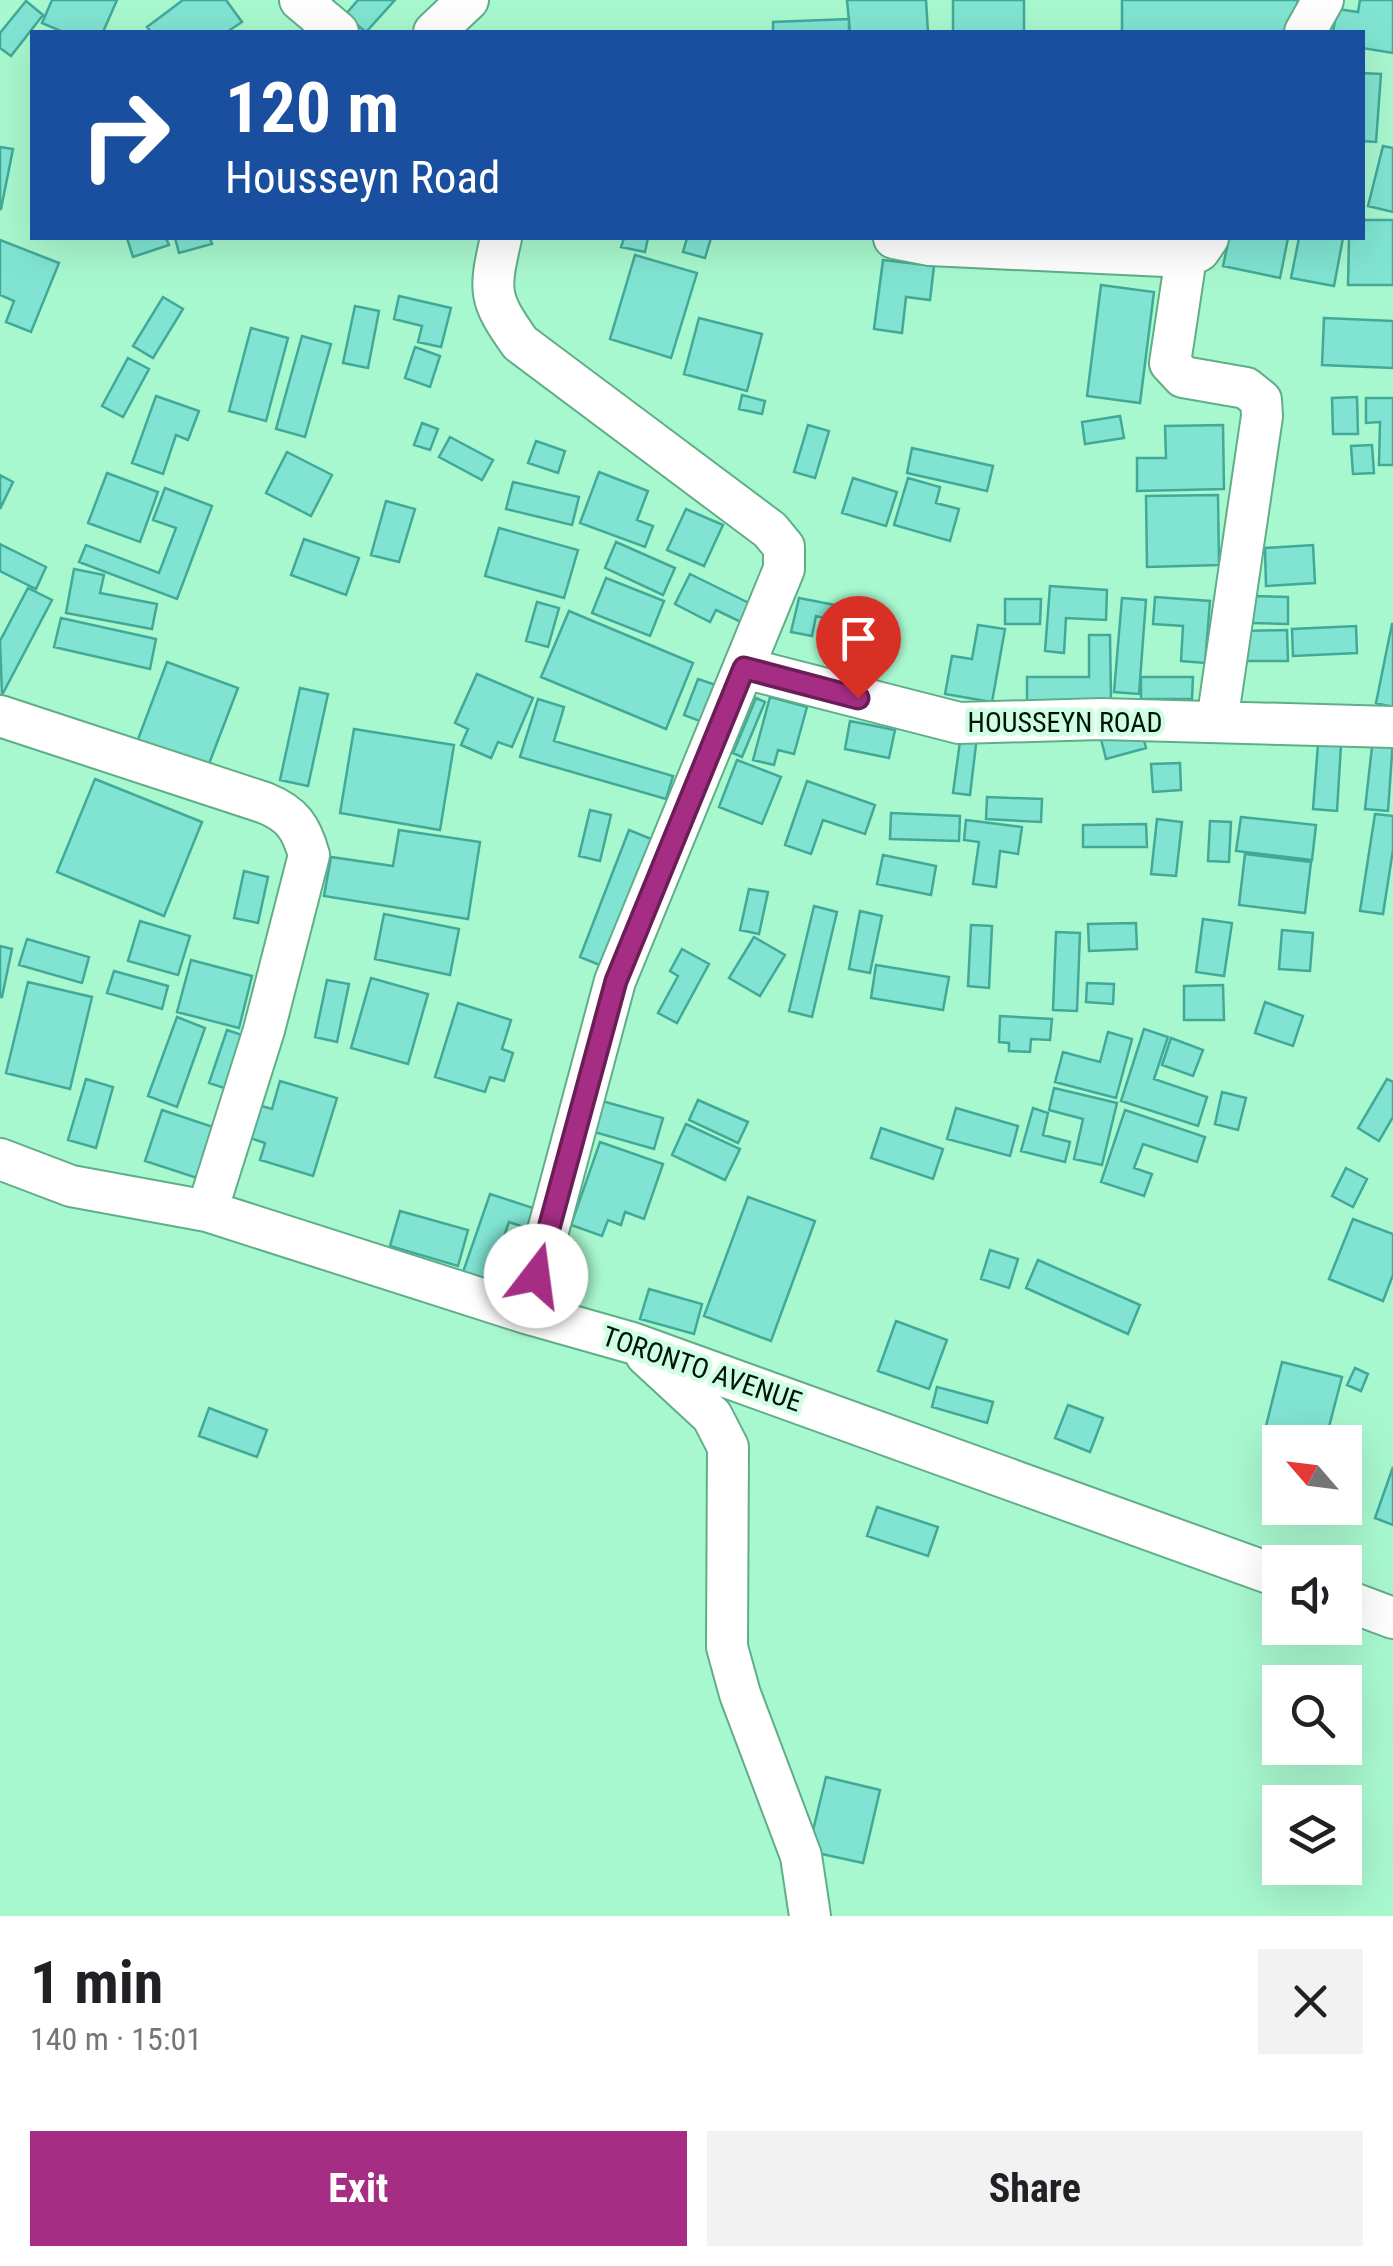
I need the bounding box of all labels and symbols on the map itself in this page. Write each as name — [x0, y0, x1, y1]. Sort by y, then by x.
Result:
pin — [816, 596, 901, 699]
street label: HOUSSEYN ROAD — [968, 706, 1162, 739]
position arrow — [484, 1224, 588, 1328]
street label: TORONTO AVENUE — [598, 1319, 806, 1419]
north arrow — [1262, 1425, 1362, 1525]

